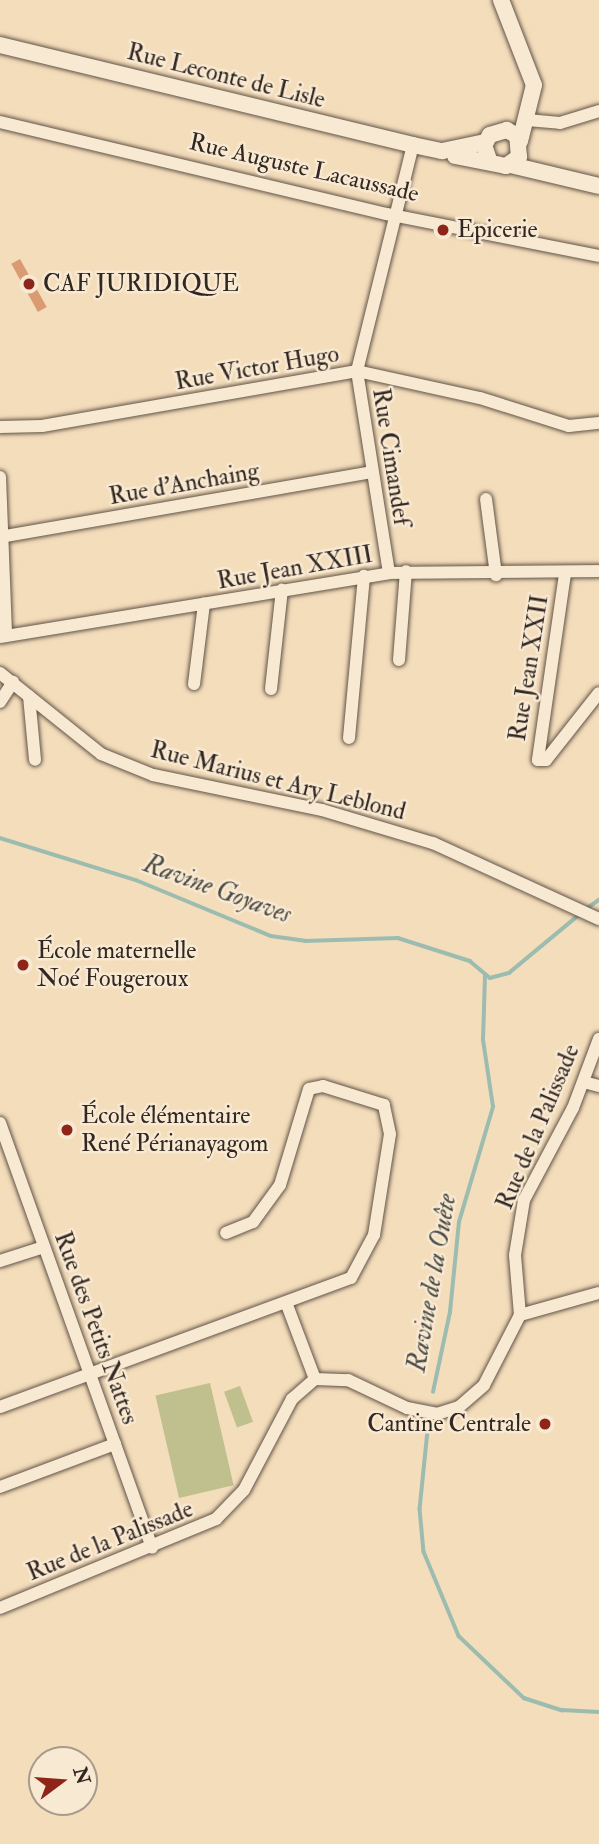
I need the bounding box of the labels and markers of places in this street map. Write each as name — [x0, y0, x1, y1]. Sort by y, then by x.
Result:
place label: Epicerie — [457, 216, 538, 244]
marker: Epicerie — [435, 222, 451, 238]
place label: CAF JURIDIQUE — [43, 270, 239, 298]
marker: CAF JURIDIQUE — [21, 276, 37, 292]
place label: École maternelle Noé Fougeroux — [37, 937, 196, 993]
marker: École maternelle Noé Fougeroux — [15, 957, 31, 973]
place label: École élémentaire René Périanayagom — [81, 1102, 268, 1158]
marker: École élémentaire René Périanayagom — [59, 1122, 75, 1138]
place label: Cantine Centrale — [367, 1410, 531, 1438]
marker: Cantine Centrale — [537, 1416, 553, 1432]

